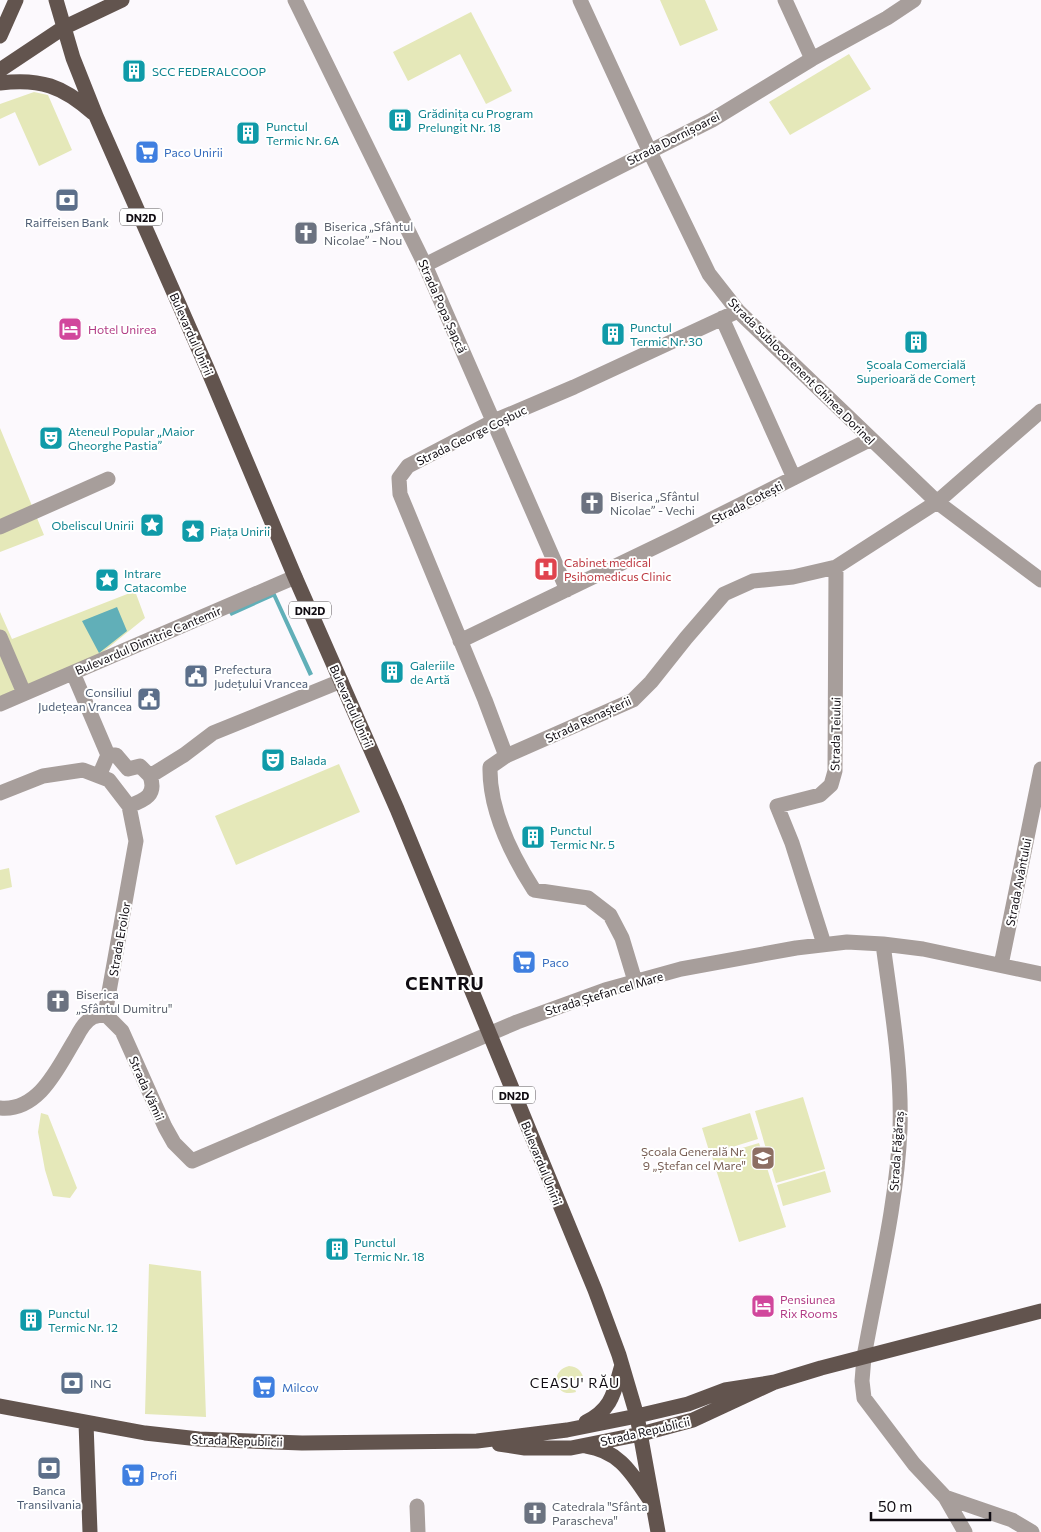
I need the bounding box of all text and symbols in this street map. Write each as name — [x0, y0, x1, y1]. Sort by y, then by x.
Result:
building icon: SCC FEDERALCOOP — [121, 58, 147, 84]
place label: SCC FEDERALCOOP — [152, 64, 267, 78]
place label: Grădinița cu Program Prelungit Nr. 18 — [418, 106, 533, 134]
building icon: Grădinița cu Program Prelungit Nr. 18 — [387, 107, 413, 133]
street label: Strada Dornișoarei — [624, 109, 722, 168]
place label: Punctul Termic Nr. 6A — [266, 119, 339, 147]
building icon: Punctul Termic Nr. 6A — [235, 120, 261, 146]
supermarket icon: Paco Unirii — [134, 139, 160, 165]
place label: Paco Unirii — [164, 145, 223, 159]
bank icon: Raiffeisen Bank — [54, 187, 80, 213]
road number: DN2D — [120, 208, 162, 226]
place label: Raiffeisen Bank — [25, 215, 110, 229]
place label: Biserica „Sfântul Nicolae” - Nou — [324, 219, 413, 247]
church icon: Biserica „Sfântul Nicolae” - Nou — [293, 220, 319, 246]
street label: Strada Popa Șapcă — [415, 257, 470, 355]
street label: Bulevardul Unirii — [167, 290, 217, 378]
street label: Strada Sublocotenent Ghinea Dorinel — [726, 295, 878, 447]
hotel icon: Hotel Unirea — [57, 316, 83, 342]
place label: Punctul Termic Nr. 30 — [630, 320, 703, 348]
building icon: Punctul Termic Nr. 30 — [600, 321, 626, 347]
place label: Hotel Unirea — [88, 322, 157, 336]
building icon: Școala Comercială Superioară de Comerț — [903, 329, 929, 355]
place label: Școala Comercială Superioară de Comerț — [856, 357, 976, 386]
street label: Strada George Coșbuc — [414, 402, 529, 469]
place label: Ateneul Popular „Maior Gheorghe Pastia” — [68, 424, 195, 452]
theatre icon: Ateneul Popular „Maior Gheorghe Pastia” — [38, 425, 64, 451]
street label: Strada Cotești — [709, 478, 785, 527]
place label: Biserica „Sfântul Nicolae” - Vechi — [610, 489, 699, 517]
church icon: Biserica „Sfântul Nicolae” - Vechi — [579, 490, 605, 516]
place icon: Obeliscul Unirii — [139, 512, 165, 538]
place label: Obeliscul Unirii — [52, 518, 134, 532]
place icon: Piața Unirii — [180, 518, 206, 544]
place label: Piața Unirii — [210, 524, 270, 539]
place label: Cabinet medical Psihomedicus Clinic — [564, 555, 671, 583]
hospital icon: Cabinet medical Psihomedicus Clinic — [533, 556, 559, 582]
place label: Intrare Catacombe — [124, 566, 187, 594]
place icon: Intrare Catacombe — [94, 567, 120, 593]
road number: DN2D — [289, 602, 331, 618]
street label: Bulevardul Dimitrie Cantemir — [73, 603, 223, 677]
place label: Galeriile de Artă — [410, 658, 455, 686]
building icon: Galeriile de Artă — [379, 659, 405, 685]
place label: Prefectura Județului Vrancea — [214, 662, 308, 691]
street label: Bulevardul Unirii — [327, 662, 377, 750]
public building icon: Prefectura Județului Vrancea — [183, 663, 209, 689]
place label: Consiliul Județean Vrancea — [38, 685, 132, 714]
public building icon: Consiliul Județean Vrancea — [136, 686, 162, 712]
street label: Strada Renașterii — [543, 693, 634, 746]
street label: Strada Teiului — [827, 697, 843, 771]
theatre icon: Balada — [260, 747, 286, 773]
place label: Balada — [290, 753, 327, 767]
place label: Punctul Termic Nr. 5 — [550, 823, 615, 851]
building icon: Punctul Termic Nr. 5 — [520, 824, 546, 850]
street label: Strada Avântului — [1003, 837, 1033, 927]
street label: Strada Eroilor — [106, 901, 132, 977]
supermarket icon: Paco — [511, 949, 537, 975]
place label: Paco — [542, 955, 569, 969]
street label: Strada Ștefan cel Mare — [543, 968, 665, 1019]
district label: CENTRU — [405, 972, 485, 994]
place label: Biserica „Sfântul Dumitru" — [76, 987, 172, 1015]
church icon: Biserica „Sfântul Dumitru" — [45, 988, 71, 1014]
street label: Strada Vămii — [127, 1054, 167, 1122]
road number: DN2D — [493, 1086, 535, 1104]
street label: Strada Făgăraș — [886, 1111, 907, 1192]
street label: Bulevardul Unirii — [519, 1119, 565, 1207]
place label: Școala Generală Nr. 9 „Ștefan cel Mare" — [641, 1144, 746, 1173]
school or university icon: Școala Generală Nr. 9 „Ștefan cel Mare" — [750, 1145, 776, 1171]
place label: Punctul Termic Nr. 18 — [354, 1235, 424, 1263]
building icon: Punctul Termic Nr. 18 — [324, 1236, 350, 1262]
place label: Pensiunea Rix Rooms — [780, 1292, 838, 1320]
hotel icon: Pensiunea Rix Rooms — [750, 1293, 776, 1319]
place label: Punctul Termic Nr. 12 — [48, 1306, 118, 1334]
building icon: Punctul Termic Nr. 12 — [18, 1307, 44, 1333]
bank icon: ING — [59, 1370, 85, 1396]
supermarket icon: Milcov — [251, 1374, 277, 1400]
district label: CEASU' RĂU — [530, 1374, 620, 1391]
place label: ING — [90, 1376, 111, 1390]
place label: Milcov — [282, 1380, 319, 1394]
street label: Strada Republicii — [599, 1414, 691, 1448]
street label: Strada Republicii — [191, 1431, 283, 1449]
bank icon: Banca Transilvania — [36, 1455, 62, 1481]
supermarket icon: Profi — [120, 1462, 146, 1488]
place label: Profi — [150, 1468, 177, 1482]
place label: Banca Transilvania — [17, 1483, 81, 1511]
scale bar — [871, 1490, 990, 1522]
text: 50 m — [878, 1497, 912, 1515]
place label: Catedrala "Sfânta Parascheva" — [552, 1499, 647, 1527]
church icon: Catedrala "Sfânta Parascheva" — [522, 1500, 548, 1526]

